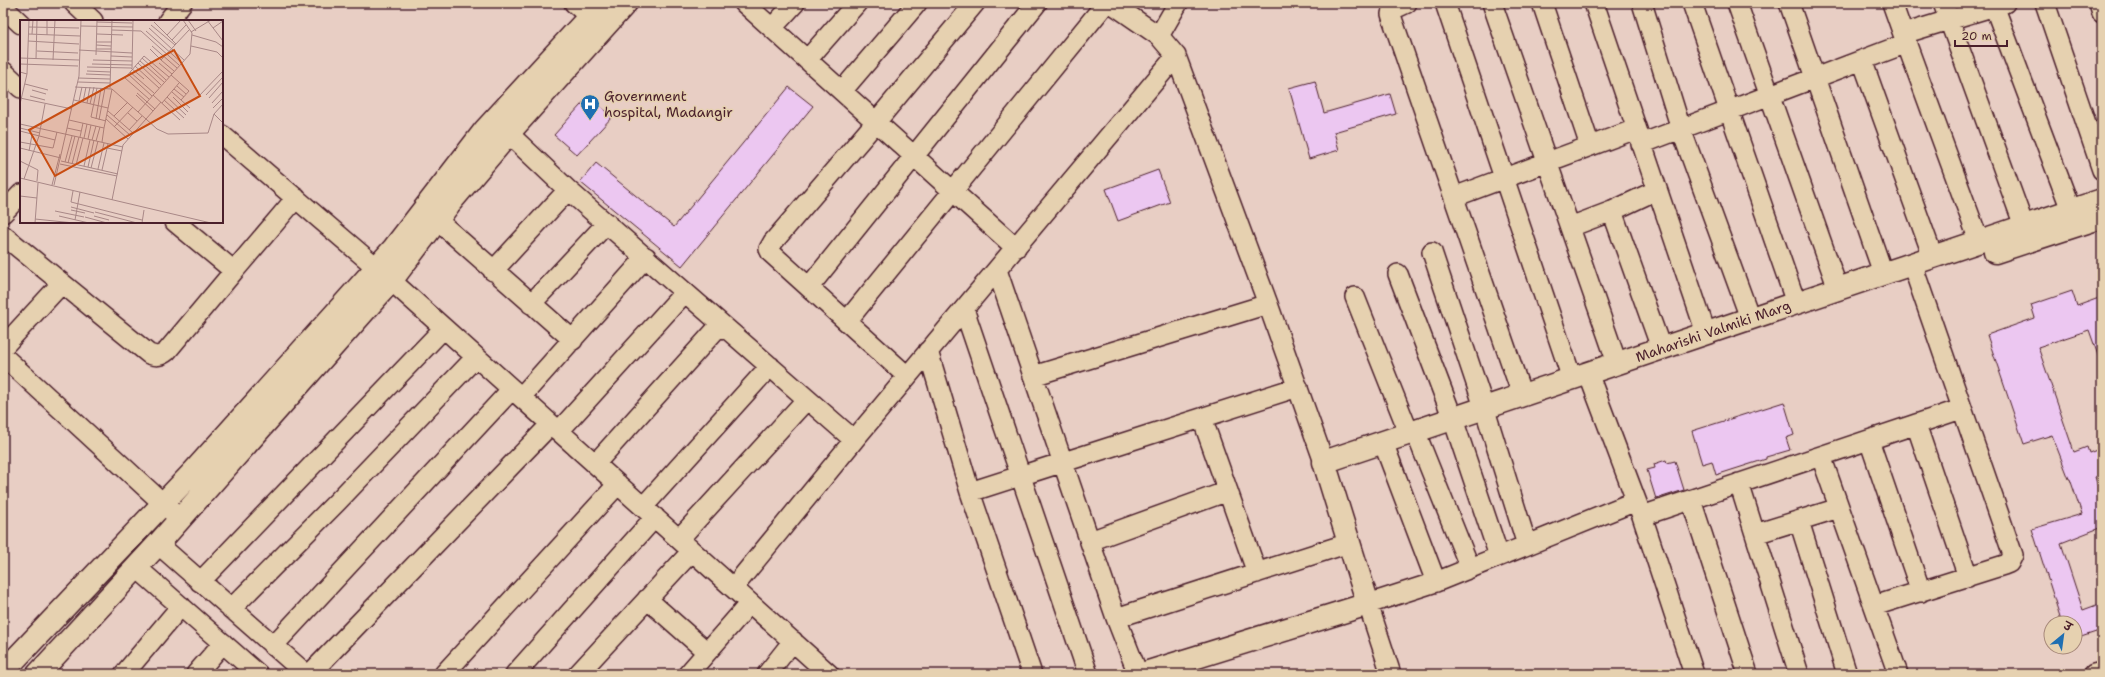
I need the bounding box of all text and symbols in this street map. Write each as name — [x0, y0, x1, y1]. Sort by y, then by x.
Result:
inset map — [20, 20, 223, 223]
scale bar — [1955, 22, 2007, 48]
text: 20 m — [1961, 28, 1992, 44]
place label: Government hospital, Madangir — [604, 87, 733, 121]
hospital icon: Government hospital, Madangir — [579, 93, 601, 121]
street label: Maharishi Valmiki Marg — [1633, 296, 1793, 366]
north arrow — [2043, 615, 2083, 655]
text: उ — [2060, 618, 2076, 636]

